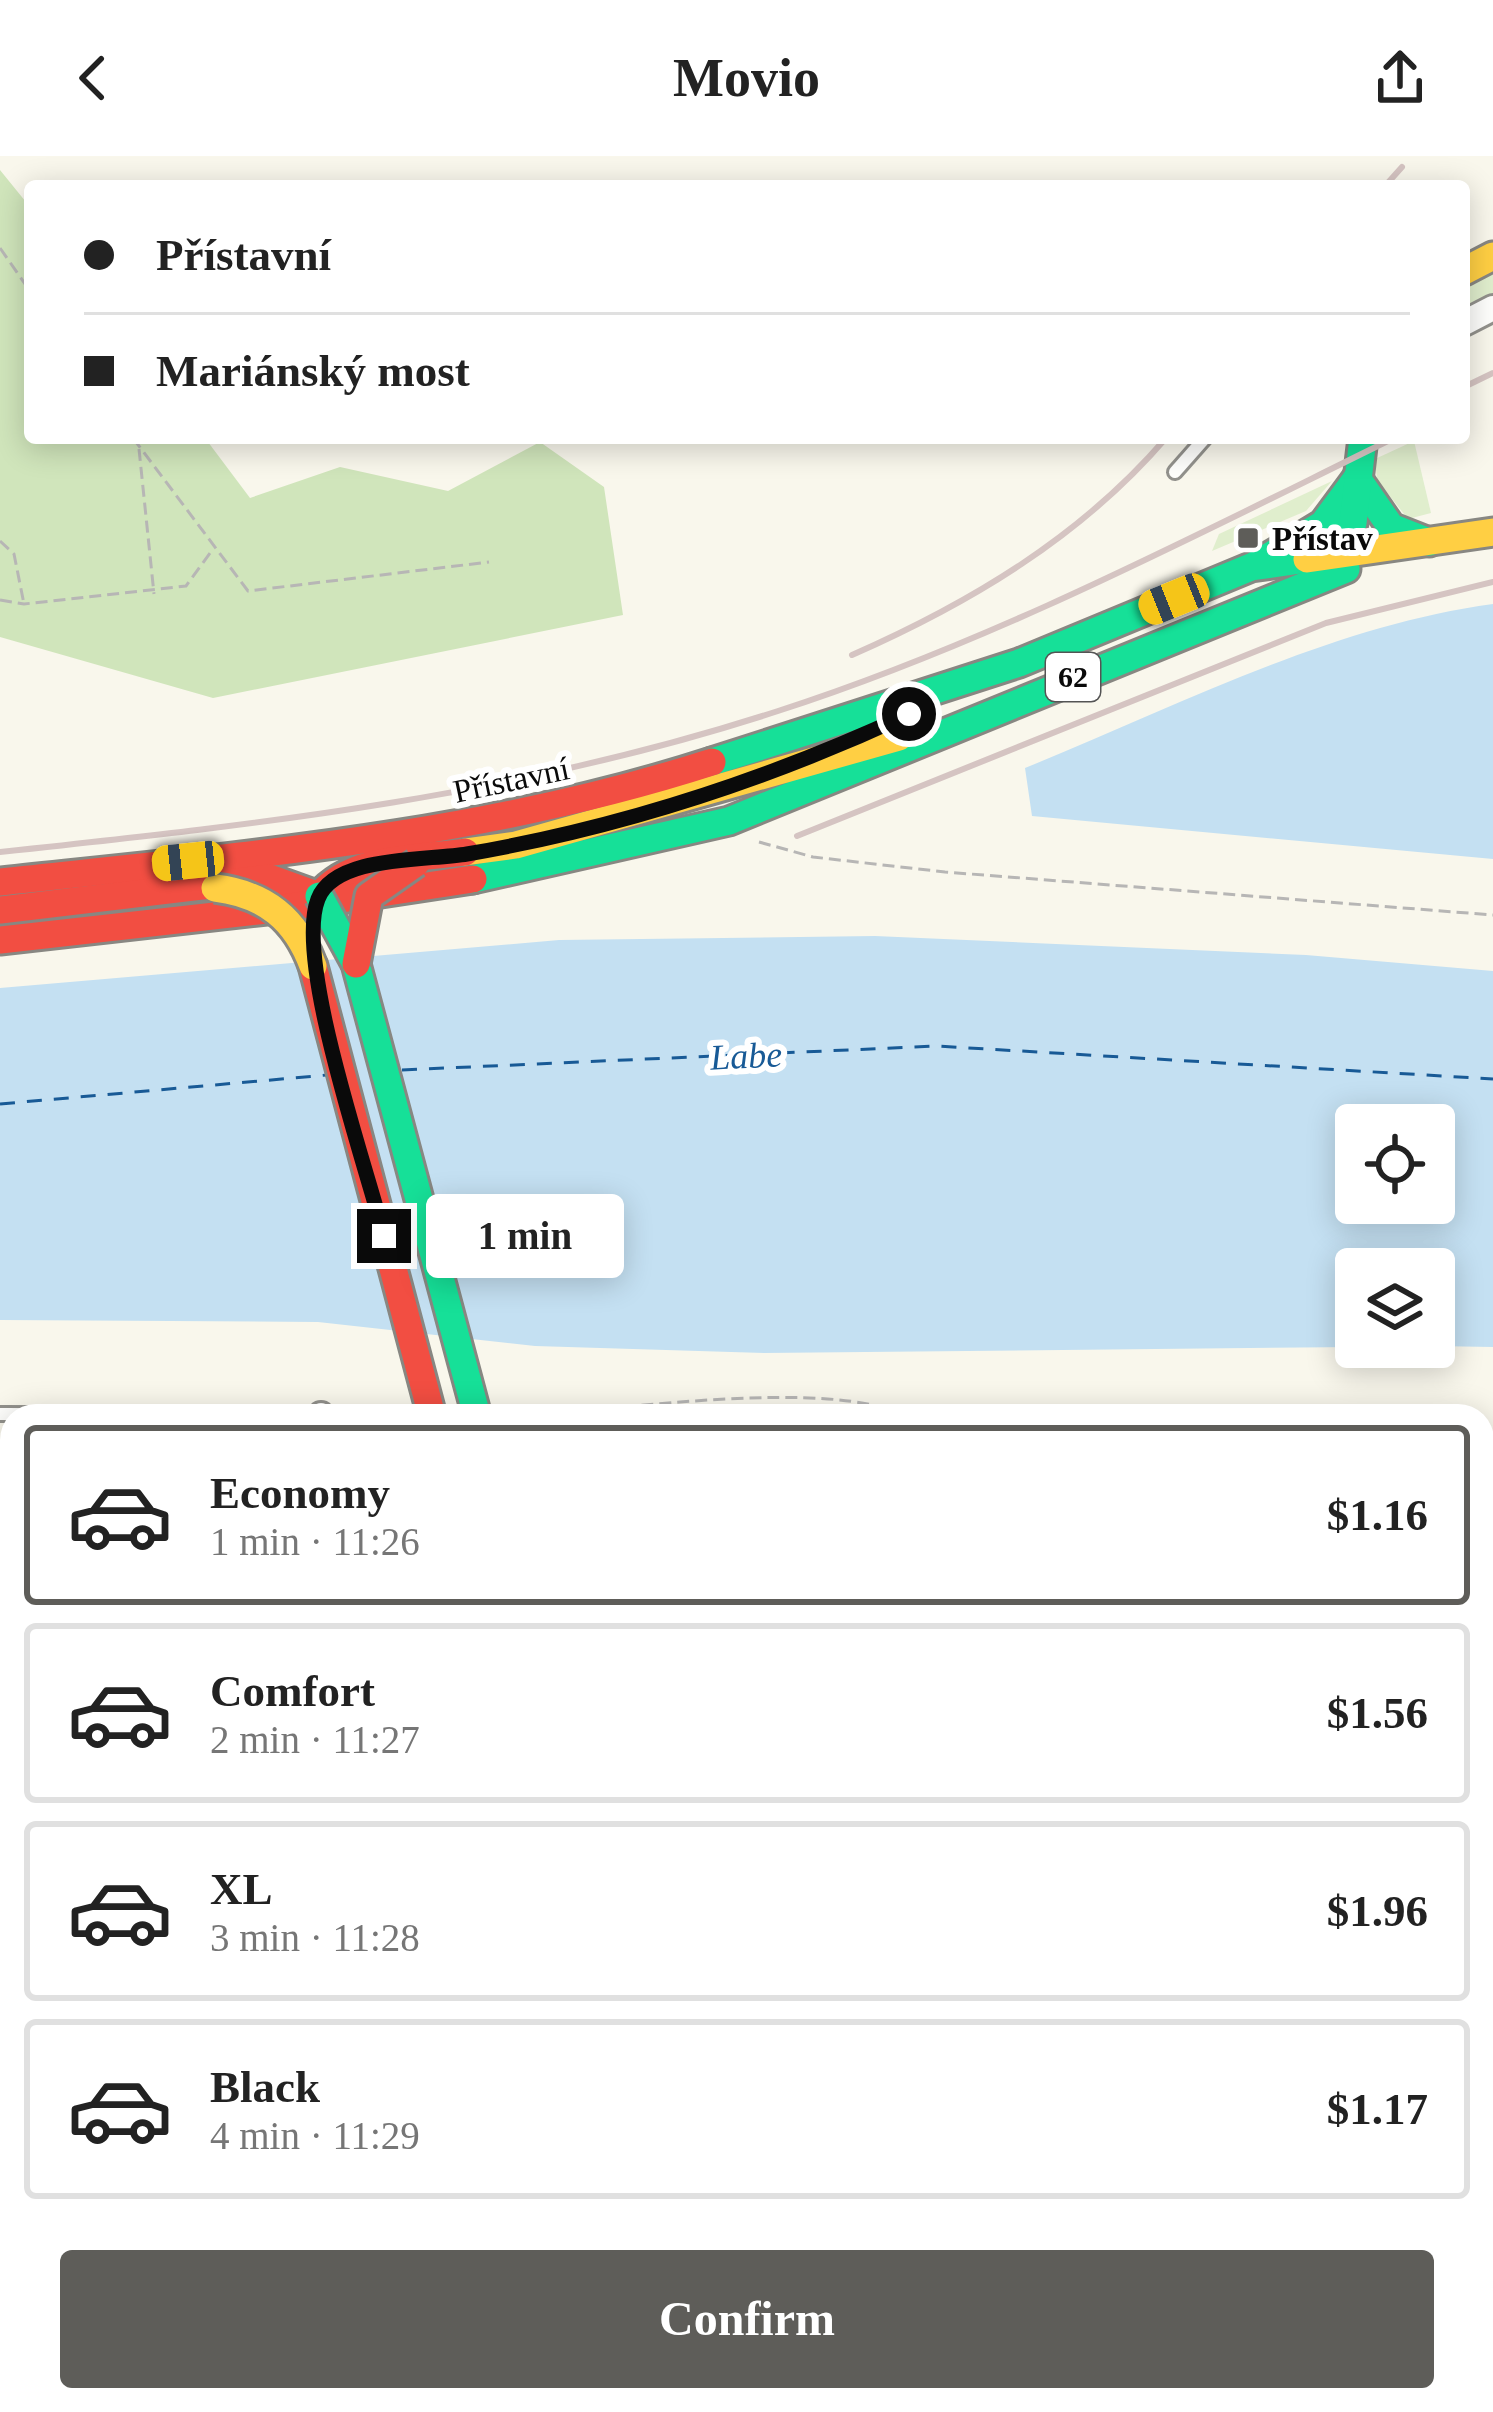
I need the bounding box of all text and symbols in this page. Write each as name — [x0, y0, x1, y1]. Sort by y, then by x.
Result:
icon: back — [60, 45, 126, 111]
icon: share — [1367, 45, 1433, 111]
text: Movio — [673, 48, 820, 108]
text: Přístavní — [156, 230, 331, 280]
text: Mariánský most — [156, 346, 470, 396]
place label: Přístav — [1272, 521, 1373, 557]
marker: Přístav — [1235, 525, 1261, 551]
car — [1134, 569, 1214, 629]
road number: 62 — [1046, 653, 1100, 701]
route start — [882, 687, 936, 741]
street label: Přístavní — [450, 750, 572, 810]
car — [150, 839, 226, 883]
water label: Labe — [708, 1034, 783, 1078]
map controls — [1335, 1104, 1455, 1368]
button: locate — [1335, 1104, 1455, 1224]
callout: 1 min — [426, 1194, 624, 1278]
route end — [357, 1209, 411, 1263]
text: 1 min — [478, 1214, 572, 1257]
button: layers — [1335, 1248, 1455, 1368]
icon: car — [66, 1461, 174, 1569]
text: Economy — [210, 1468, 390, 1518]
text: $1.16 — [1327, 1490, 1428, 1540]
text: 1 min · 11:26 — [210, 1520, 420, 1563]
icon: car — [66, 1659, 174, 1767]
text: Comfort — [210, 1666, 375, 1716]
text: $1.56 — [1327, 1688, 1428, 1738]
text: 2 min · 11:27 — [210, 1718, 420, 1761]
icon: car — [66, 1857, 174, 1965]
text: XL — [210, 1864, 273, 1914]
text: $1.96 — [1327, 1886, 1428, 1936]
text: 3 min · 11:28 — [210, 1916, 420, 1959]
icon: car — [66, 2055, 174, 2163]
text: Black — [210, 2062, 320, 2112]
text: $1.17 — [1327, 2084, 1428, 2134]
text: 4 min · 11:29 — [210, 2114, 420, 2157]
button: Confirm — [60, 2250, 1434, 2388]

